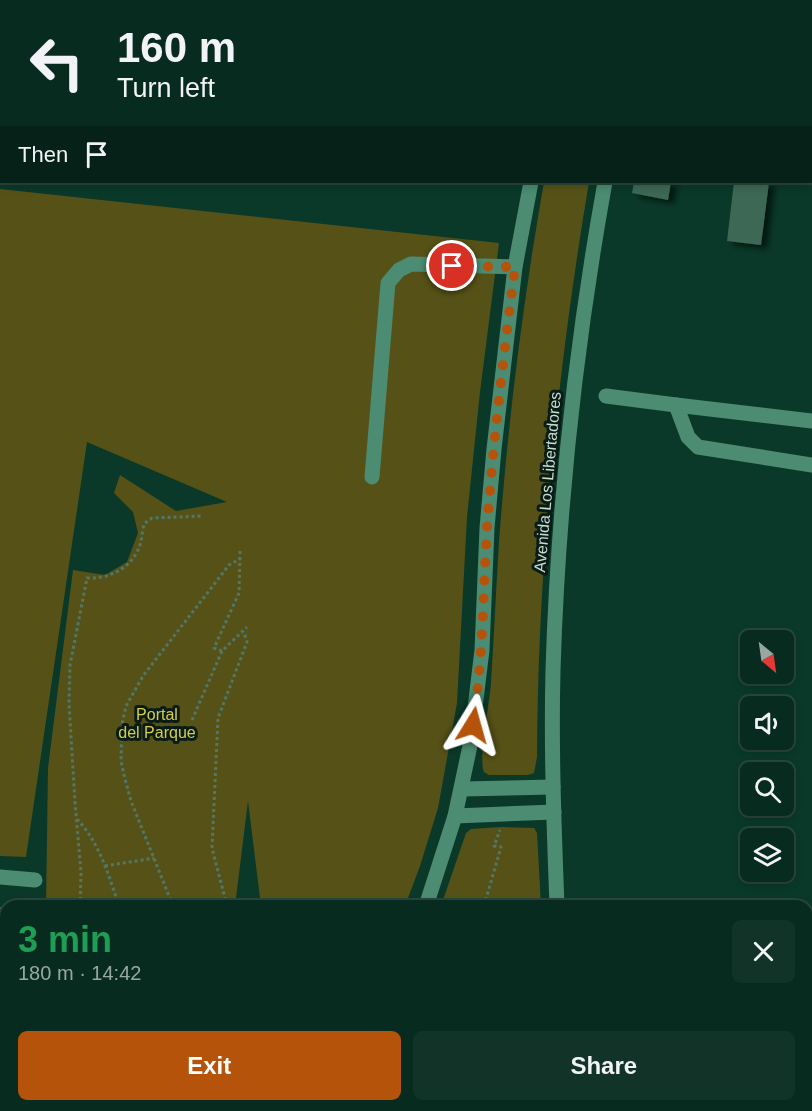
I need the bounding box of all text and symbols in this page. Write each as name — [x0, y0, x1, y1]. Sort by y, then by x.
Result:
icon: left — [18, 24, 96, 102]
text: 160 m — [117, 24, 236, 71]
text: Turn left — [117, 73, 215, 103]
icon: arrive — [80, 138, 113, 171]
text: Then — [18, 142, 68, 167]
pin — [426, 240, 477, 291]
icon: arrive — [435, 249, 468, 282]
street label: Avenida Los Libertadores — [531, 391, 564, 573]
north arrow — [740, 630, 794, 684]
map controls — [740, 630, 794, 882]
position arrow — [441, 693, 505, 757]
button: sound — [740, 696, 794, 750]
park label: Portal del Parque — [118, 706, 196, 741]
button: search — [740, 762, 794, 816]
button: layers — [740, 828, 794, 882]
text: 3 min — [18, 919, 112, 960]
button: close — [732, 920, 795, 983]
text: 180 m · 14:42 — [18, 962, 141, 984]
button: Exit — [18, 1031, 401, 1100]
button: Share — [413, 1031, 795, 1100]

